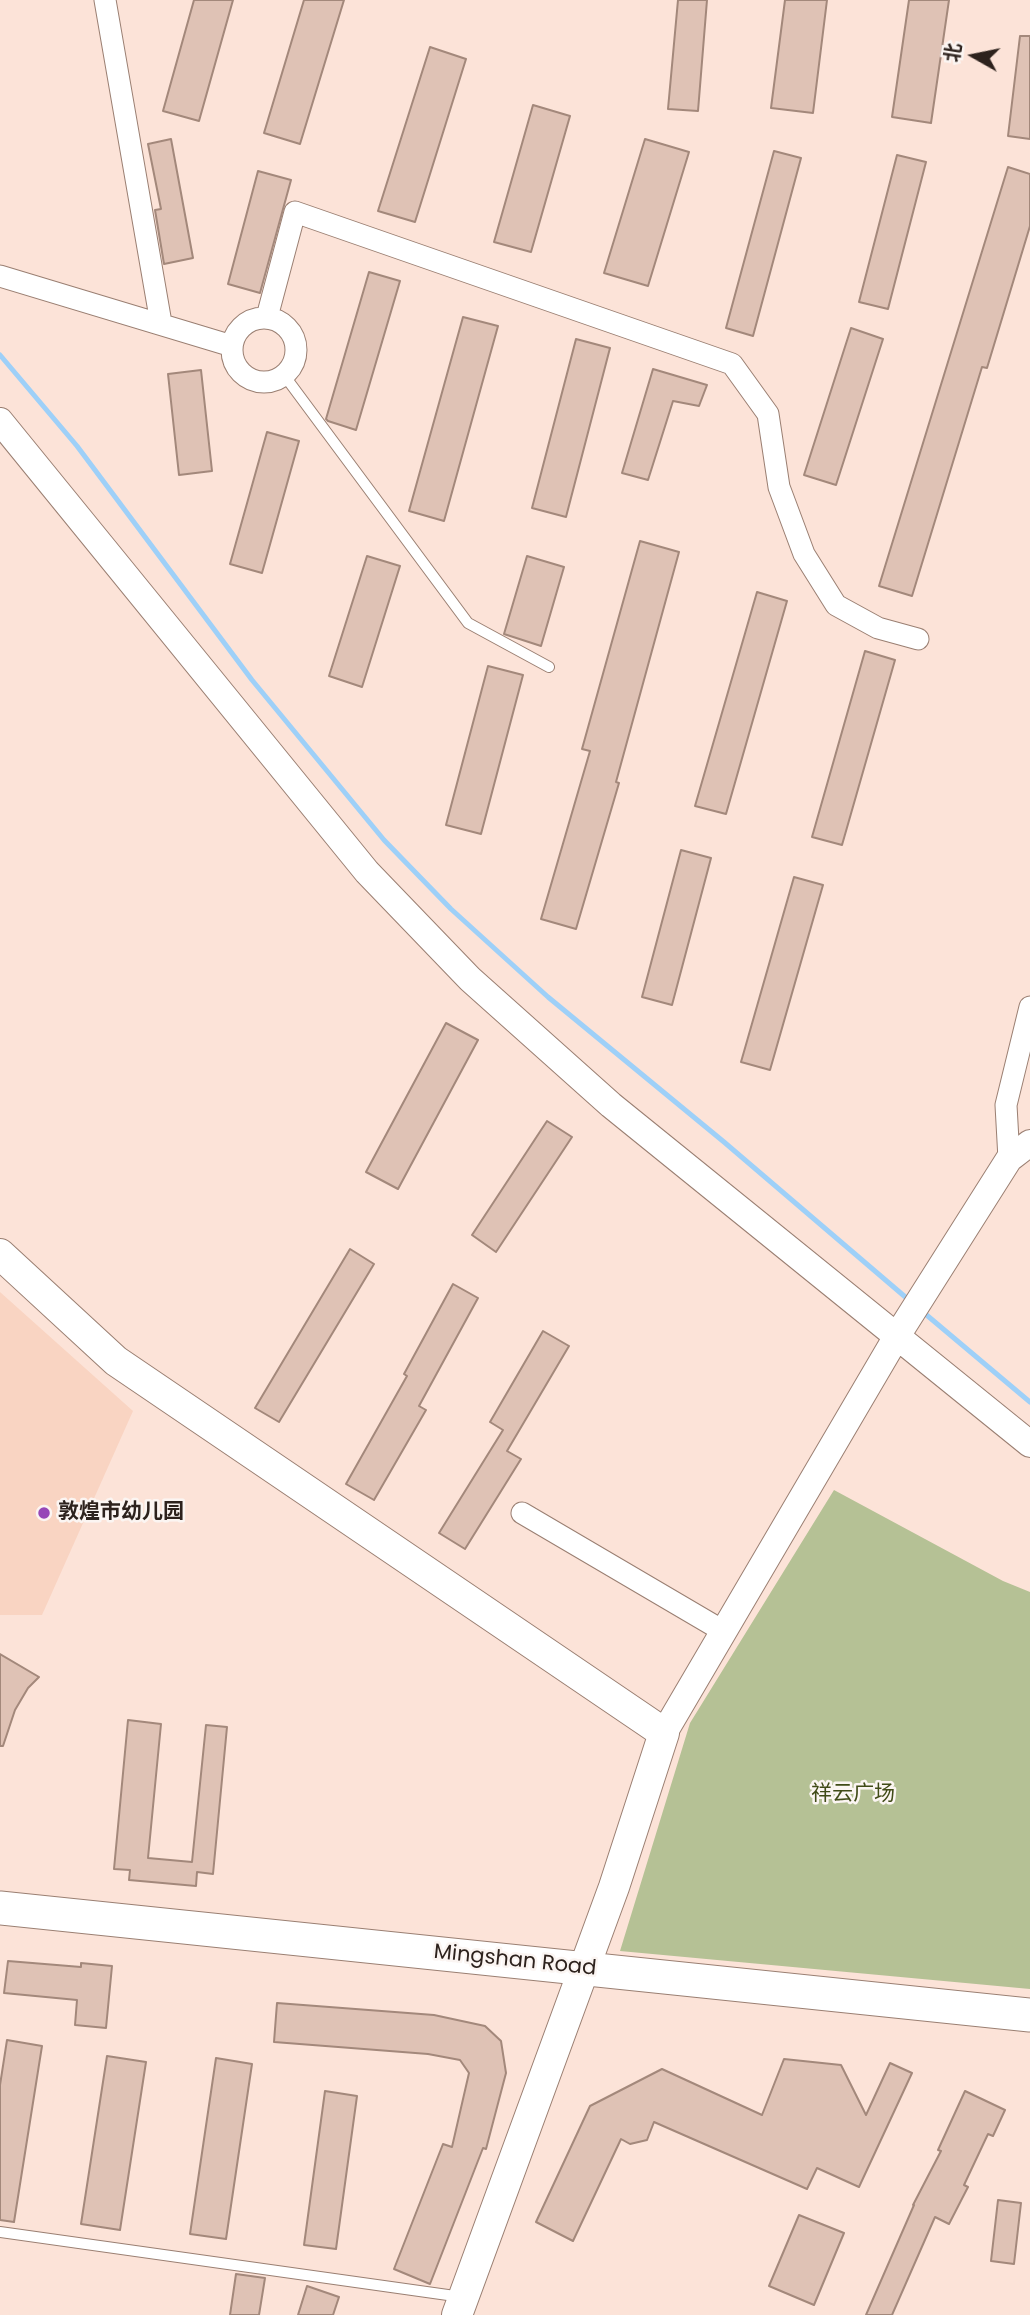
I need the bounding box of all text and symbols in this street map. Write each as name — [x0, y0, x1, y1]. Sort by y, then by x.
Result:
north arrow — [939, 21, 1009, 91]
text: 北 — [938, 41, 968, 64]
place label: 敦煌市幼儿园 — [58, 1500, 184, 1526]
marker: 敦煌市幼儿园 — [36, 1505, 52, 1521]
park label: 祥云广场 — [811, 1782, 895, 1808]
street label: Mingshan Road — [433, 1940, 597, 1982]

